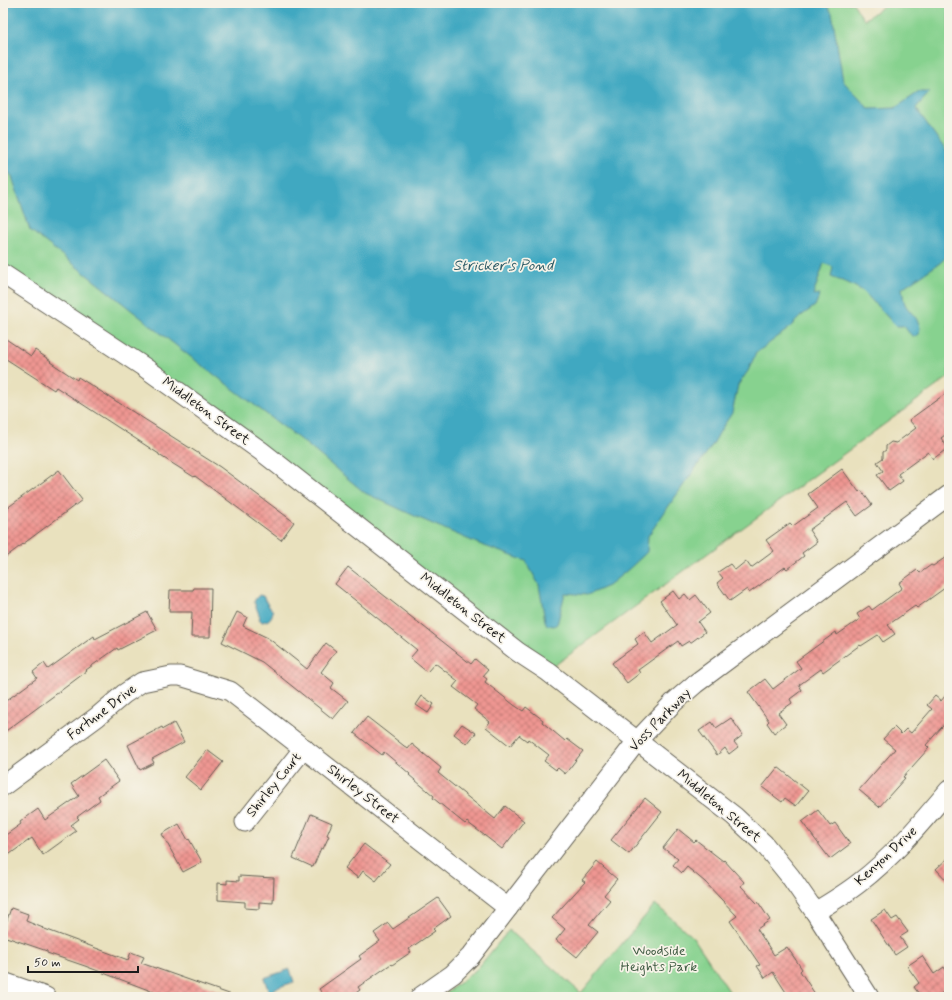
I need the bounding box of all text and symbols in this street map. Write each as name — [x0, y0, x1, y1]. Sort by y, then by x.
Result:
water label: Stricker's Pond — [453, 256, 555, 276]
street label: Middleton Street — [158, 373, 254, 450]
street label: Middleton Street — [416, 569, 510, 648]
street label: Fortune Drive — [64, 680, 141, 744]
street label: Voss Parkway — [625, 684, 695, 756]
street label: Shirley Court — [242, 749, 306, 821]
street label: Shirley Street — [323, 760, 403, 828]
street label: Middleton Street — [673, 765, 765, 847]
street label: Kenyon Drive — [851, 822, 921, 890]
park label: Woodside Heights Park — [621, 942, 697, 976]
scale bar — [28, 948, 138, 974]
text: 50 m — [34, 955, 61, 971]

